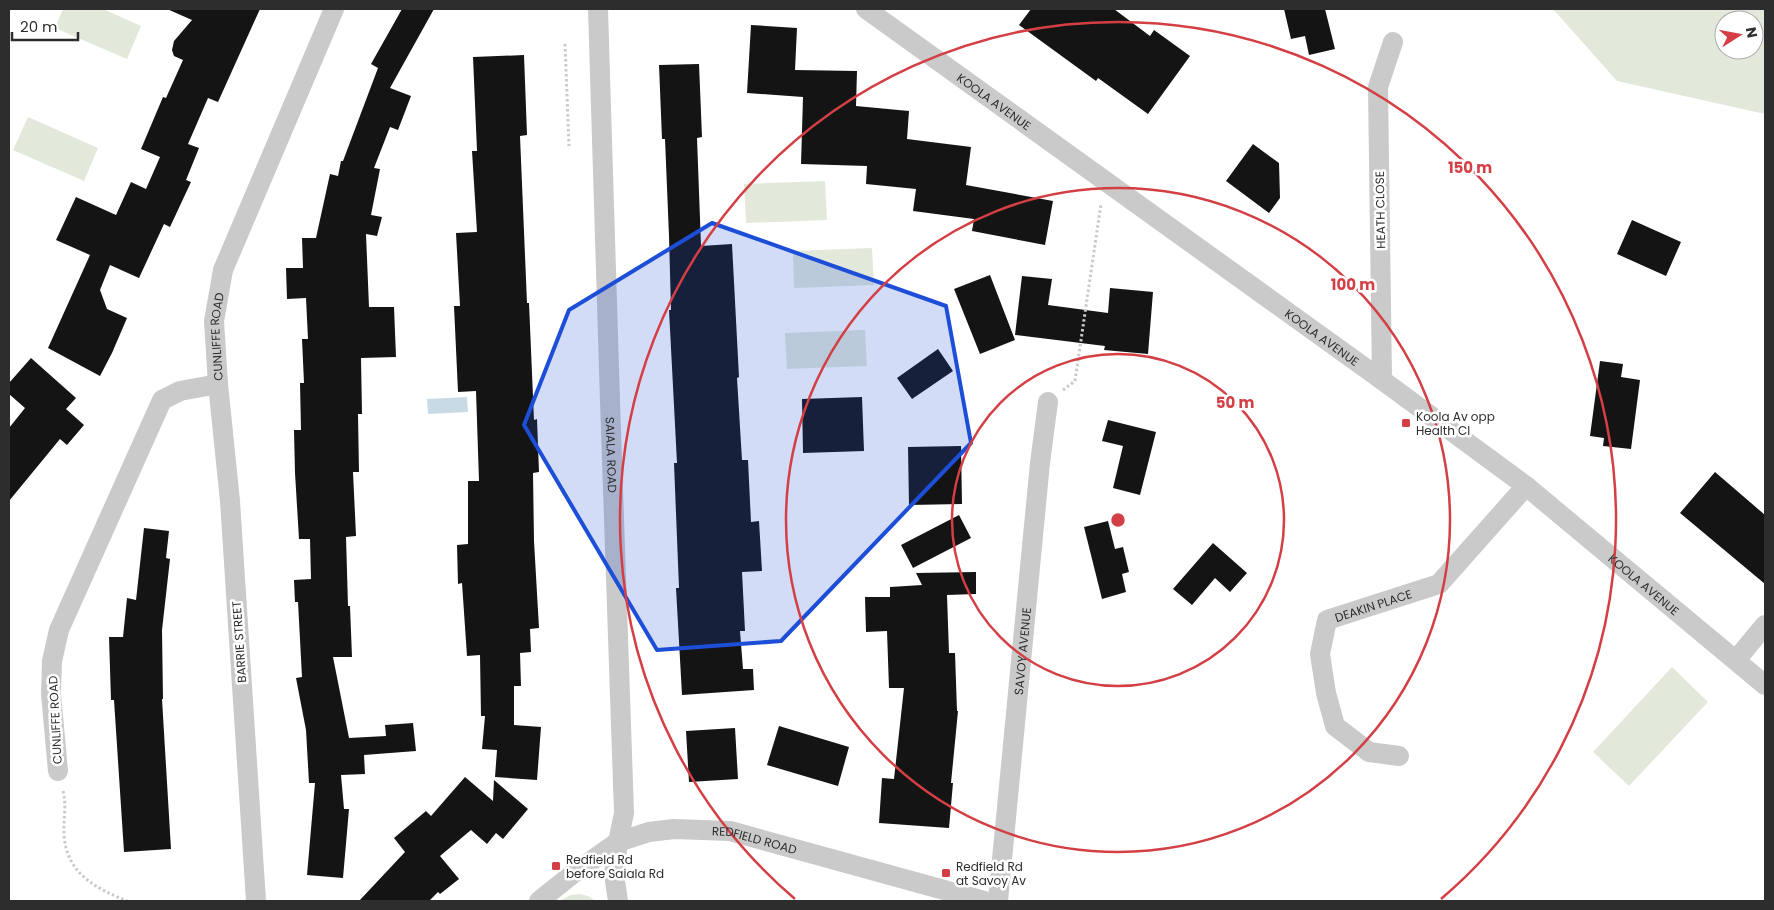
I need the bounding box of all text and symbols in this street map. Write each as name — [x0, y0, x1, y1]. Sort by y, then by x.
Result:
scale bar — [12, 10, 79, 42]
north arrow — [1714, 10, 1764, 60]
text: 20 m — [20, 16, 58, 37]
text: N — [1741, 25, 1763, 40]
street label: KOOLA AVENUE — [954, 69, 1035, 134]
text: 150 m — [1448, 157, 1492, 178]
street label: HEATH CLOSE — [1371, 171, 1389, 249]
text: 100 m — [1331, 274, 1375, 295]
street label: CUNLIFFE ROAD — [205, 291, 227, 381]
street label: KOOLA AVENUE — [1282, 305, 1363, 370]
text: 50 m — [1216, 392, 1254, 413]
place label: Koola Av opp Health Cl — [1416, 408, 1495, 439]
street label: SAIALA ROAD — [602, 417, 622, 493]
marker: Koola Av opp Health Cl — [1400, 417, 1412, 429]
centre of rings — [1109, 511, 1127, 529]
street label: KOOLA AVENUE — [1605, 550, 1683, 619]
street label: DEAKIN PLACE — [1332, 585, 1414, 626]
street label: BARRIE STREET — [228, 600, 250, 683]
street label: SAVOY AVENUE — [1009, 607, 1035, 696]
street label: CUNLIFFE ROAD — [44, 675, 66, 765]
street label: REDFIELD ROAD — [712, 822, 799, 858]
place label: Redfield Rd before Saiala Rd — [566, 851, 664, 882]
place label: Redfield Rd at Savoy Av — [956, 858, 1026, 889]
marker: Redfield Rd before Saiala Rd — [550, 860, 562, 872]
marker: Redfield Rd at Savoy Av — [940, 867, 952, 879]

